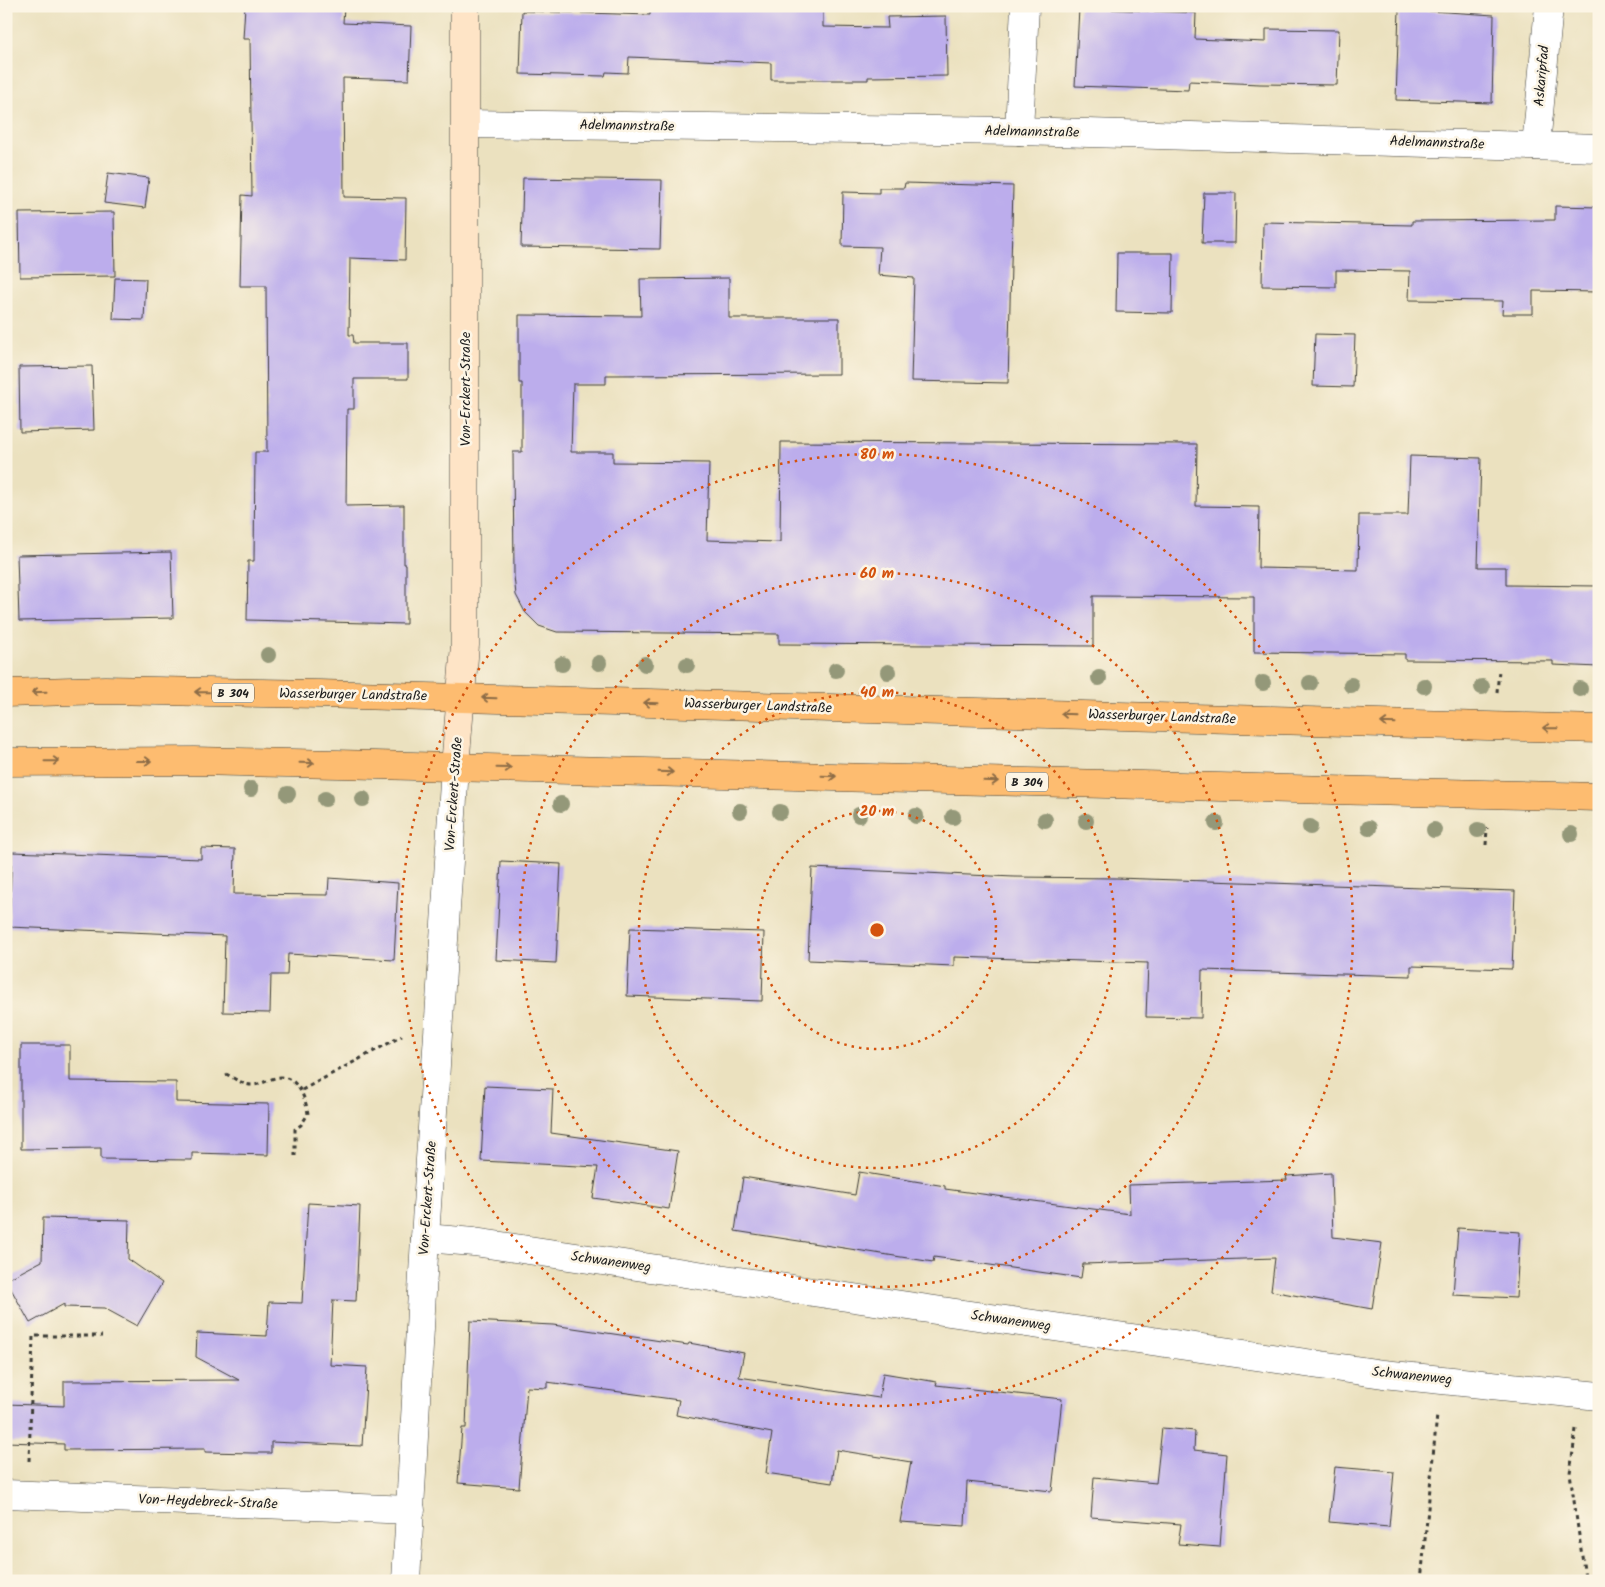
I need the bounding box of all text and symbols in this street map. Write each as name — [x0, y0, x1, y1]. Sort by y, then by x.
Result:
street label: Askaripfad — [1528, 44, 1556, 107]
street label: Adelmannstraße — [579, 114, 675, 138]
street label: Adelmannstraße — [984, 120, 1080, 144]
street label: Adelmannstraße — [1389, 130, 1486, 156]
street label: Von-Erckert-Straße — [455, 331, 477, 446]
text: 80 m — [860, 443, 894, 467]
text: 60 m — [860, 562, 894, 586]
text: 40 m — [860, 681, 894, 705]
street label: Wasserburger Landstraße — [279, 683, 428, 707]
road number: B 304 — [212, 684, 254, 702]
one-way arrow — [32, 688, 48, 697]
one-way arrow — [194, 688, 210, 697]
street label: Wasserburger Landstraße — [684, 692, 833, 720]
one-way arrow — [481, 693, 497, 703]
one-way arrow — [643, 698, 660, 708]
street label: Wasserburger Landstraße — [1088, 703, 1237, 731]
one-way arrow — [1060, 709, 1076, 719]
one-way arrow — [1380, 719, 1396, 728]
one-way arrow — [1542, 723, 1558, 732]
street label: Von-Erckert-Straße — [439, 735, 469, 852]
one-way arrow — [43, 756, 59, 766]
one-way arrow — [136, 756, 152, 765]
one-way arrow — [298, 758, 315, 768]
one-way arrow — [496, 763, 512, 773]
one-way arrow — [658, 767, 674, 777]
one-way arrow — [821, 772, 837, 781]
road number: B 304 — [1006, 772, 1048, 792]
one-way arrow — [983, 776, 999, 786]
text: 20 m — [860, 800, 894, 824]
centre of rings — [868, 921, 886, 939]
street label: Von-Erckert-Straße — [413, 1139, 443, 1256]
street label: Schwanenweg — [569, 1245, 653, 1279]
street label: Schwanenweg — [969, 1304, 1053, 1338]
street label: Schwanenweg — [1371, 1361, 1453, 1391]
street label: Von-Heydebreck-Straße — [138, 1489, 279, 1515]

